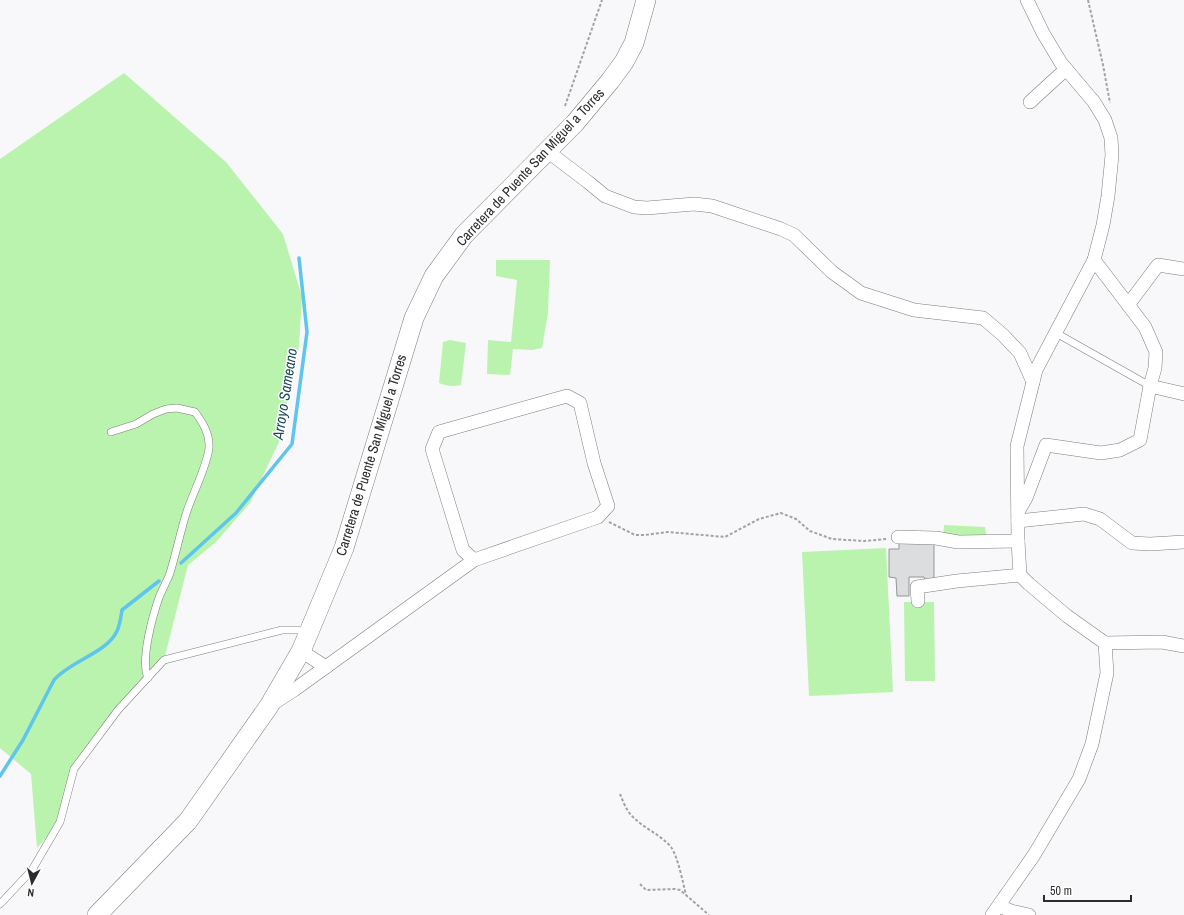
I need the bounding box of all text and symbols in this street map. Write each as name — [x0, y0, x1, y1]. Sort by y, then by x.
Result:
street label: Carretera de Puente San Miguel a Torres — [452, 84, 608, 250]
water label: Arroyo Sameano — [267, 347, 302, 442]
street label: Carretera de Puente San Miguel a Torres — [332, 352, 410, 558]
north arrow — [12, 863, 52, 903]
scale bar — [1044, 877, 1131, 903]
text: 50 m — [1050, 883, 1072, 899]
text: N — [27, 886, 35, 900]

